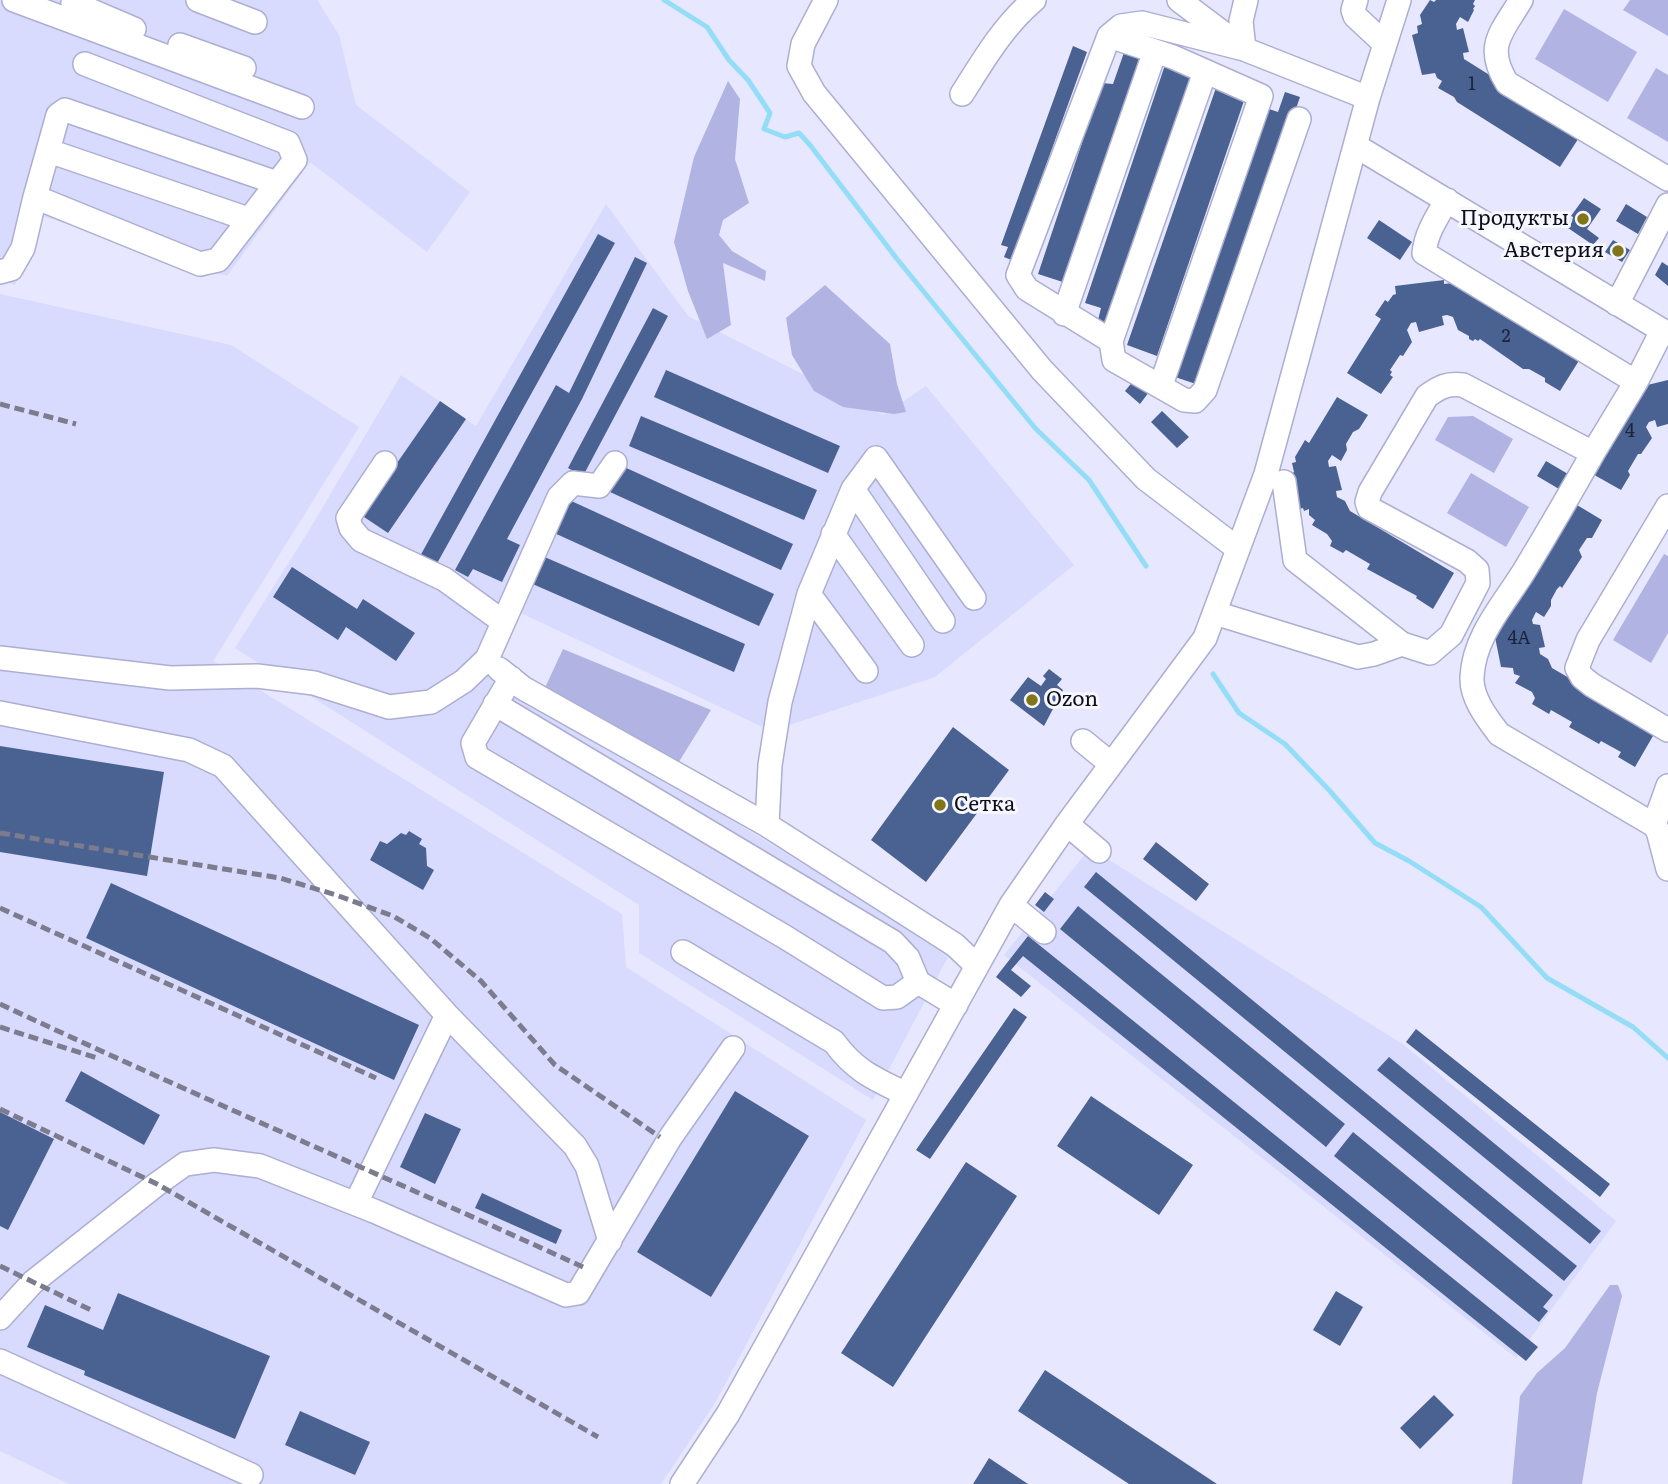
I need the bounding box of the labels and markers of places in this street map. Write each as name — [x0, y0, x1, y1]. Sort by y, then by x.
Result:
place label: Продукты — [1460, 206, 1569, 232]
marker: Продукты — [1575, 211, 1591, 227]
place label: Австерия — [1503, 238, 1604, 264]
marker: Австерия — [1610, 243, 1626, 259]
place label: Ozon — [1046, 687, 1098, 713]
marker: Ozon — [1024, 692, 1040, 708]
place label: Сетка — [954, 792, 1015, 818]
marker: Сетка — [932, 797, 948, 813]

